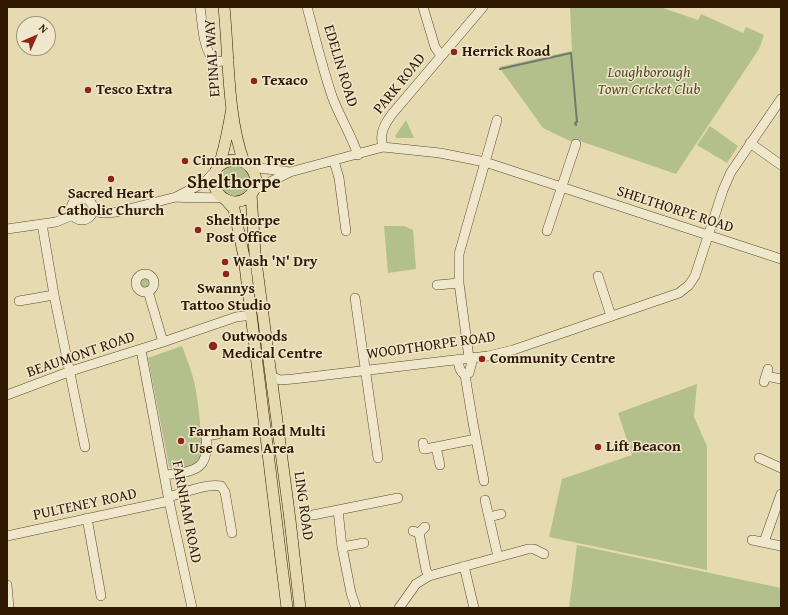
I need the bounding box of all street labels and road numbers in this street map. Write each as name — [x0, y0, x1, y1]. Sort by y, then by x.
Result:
street label: EPINAL WAY — [201, 18, 225, 98]
street label: EDELIN ROAD — [319, 23, 361, 109]
street label: PARK ROAD — [370, 50, 430, 118]
street label: SHELTHORPE ROAD — [614, 183, 736, 237]
street label: BEAUMONT ROAD — [25, 328, 137, 382]
street label: WOODTHORPE ROAD — [365, 328, 497, 364]
street label: FARNHAM ROAD — [167, 459, 205, 565]
street label: LING ROAD — [289, 470, 317, 542]
street label: PULTENEY ROAD — [32, 485, 138, 525]

